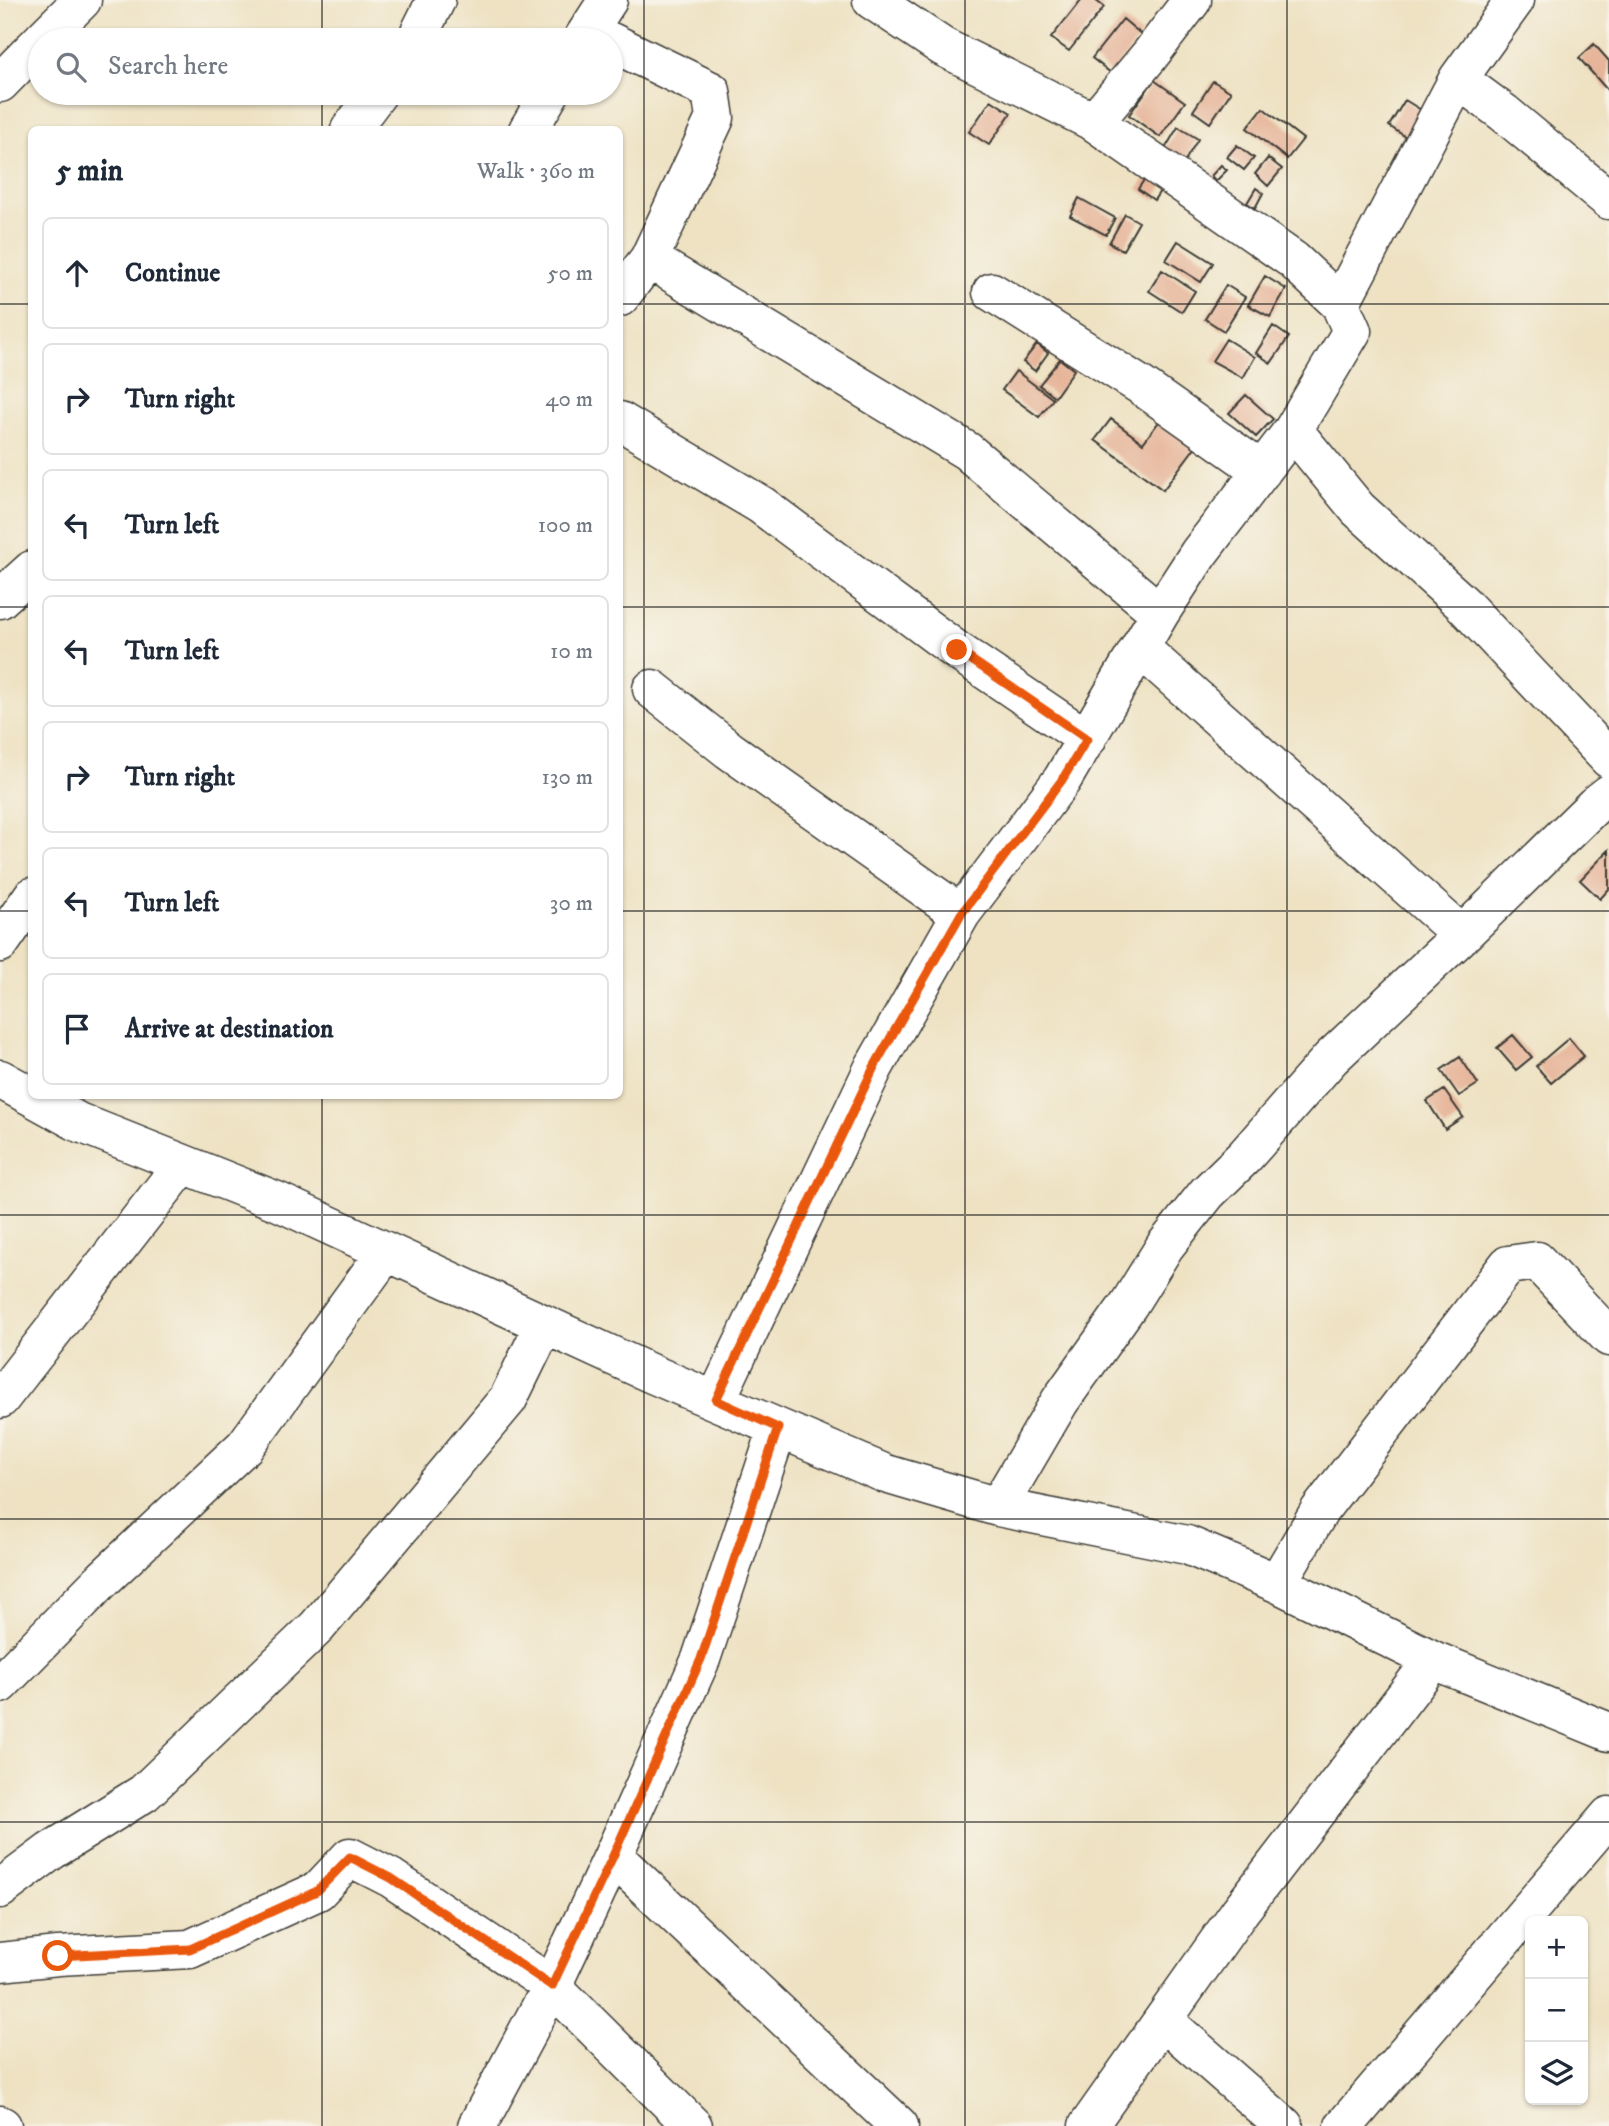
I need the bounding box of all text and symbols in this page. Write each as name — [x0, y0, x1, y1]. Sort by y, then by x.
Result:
search box — [28, 28, 623, 105]
icon: search — [52, 48, 90, 86]
text: Search here — [108, 50, 228, 83]
text: 5 min — [56, 153, 123, 190]
text: Walk · 360 m — [477, 157, 595, 186]
icon: ahead — [58, 254, 96, 292]
text: Continue — [125, 257, 220, 290]
text: 50 m — [547, 259, 593, 288]
icon: right — [58, 380, 96, 418]
text: Turn right — [125, 383, 235, 416]
text: 40 m — [545, 385, 593, 414]
icon: left — [58, 506, 96, 544]
text: Turn left — [125, 509, 219, 542]
text: 100 m — [538, 511, 593, 540]
icon: left — [58, 632, 96, 670]
route end — [941, 634, 972, 665]
text: Turn left — [125, 635, 219, 668]
text: 10 m — [550, 637, 593, 666]
icon: right — [58, 758, 96, 796]
text: Turn right — [125, 761, 235, 794]
text: 130 m — [541, 763, 593, 792]
icon: left — [58, 884, 96, 922]
text: Turn left — [125, 887, 219, 920]
text: 30 m — [550, 889, 593, 918]
icon: arrive — [58, 1010, 96, 1048]
text: Arrive at destination — [125, 1013, 334, 1046]
map controls — [1525, 1916, 1588, 2105]
button: + — [1525, 1916, 1588, 1979]
route start — [42, 1940, 73, 1971]
button: − — [1525, 1979, 1588, 2042]
button: layers — [1525, 2042, 1588, 2105]

